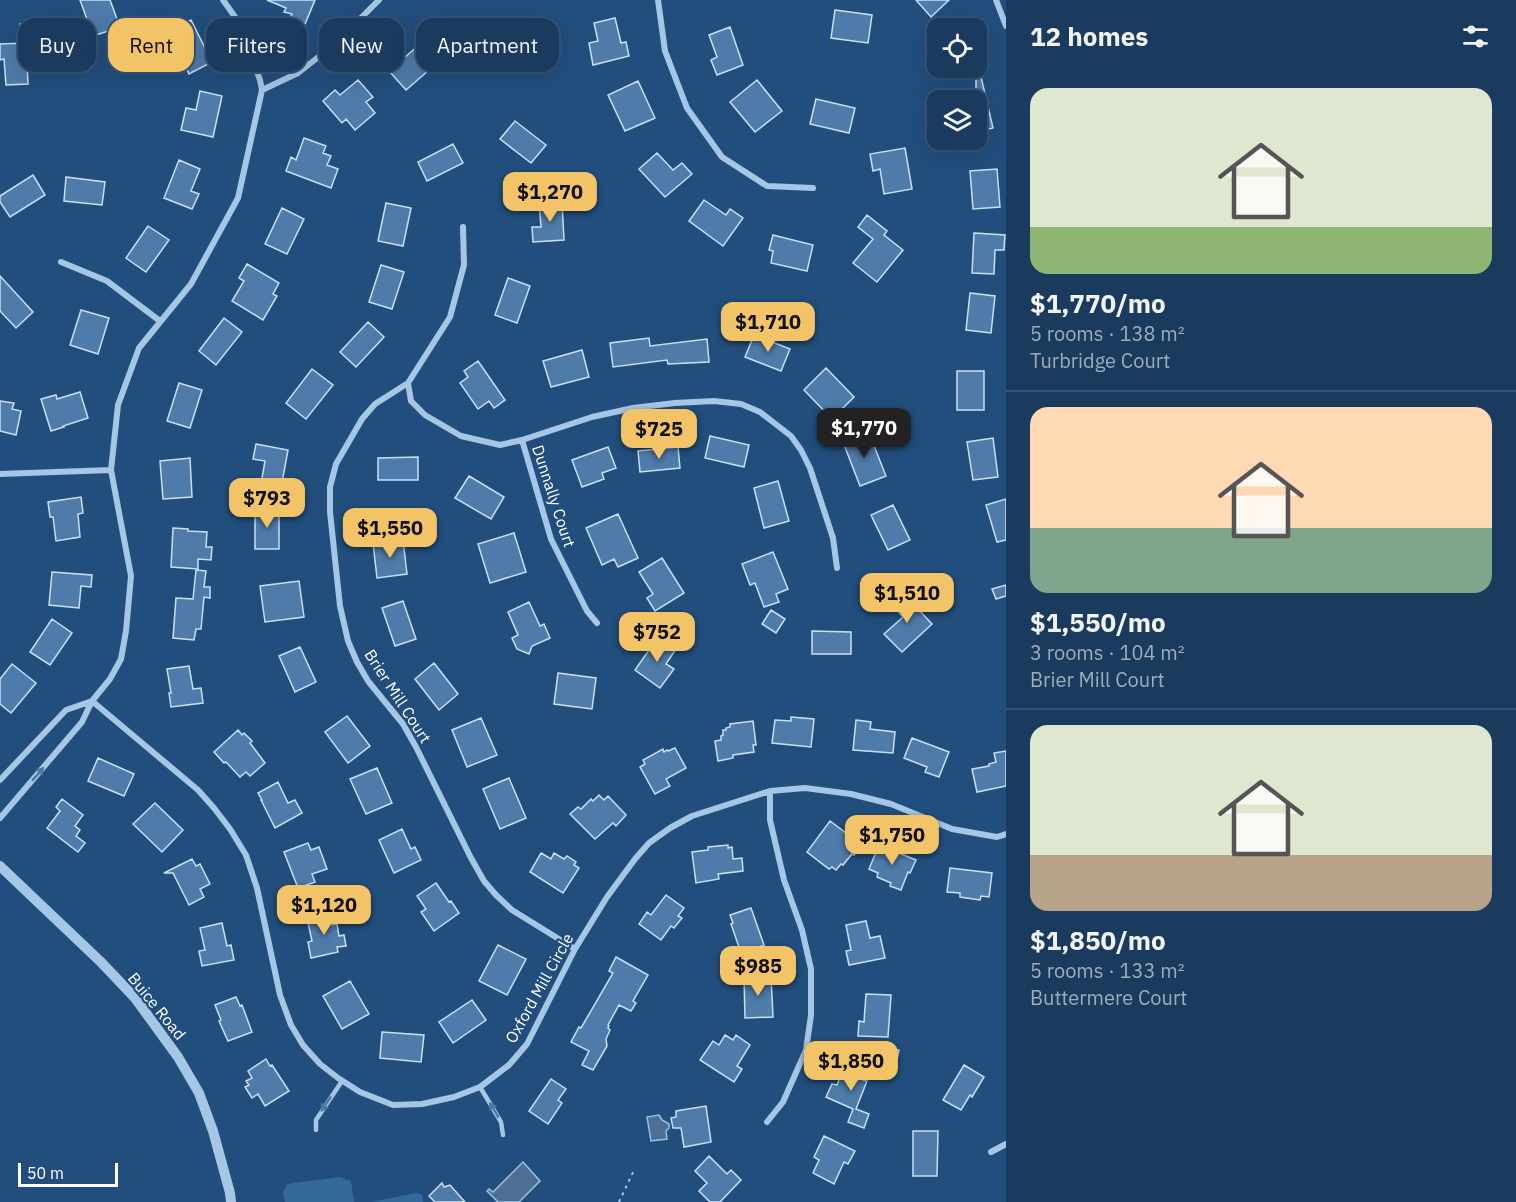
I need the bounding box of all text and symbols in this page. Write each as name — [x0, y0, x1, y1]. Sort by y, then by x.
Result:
chip: Buy — [18, 18, 96, 72]
chip: Rent — [108, 18, 194, 72]
chip: Filters — [206, 18, 307, 72]
chip: New — [319, 18, 404, 72]
chip: Apartment — [416, 18, 559, 72]
map controls — [927, 18, 987, 150]
button: locate — [927, 18, 987, 78]
text: 12 homes — [1030, 19, 1148, 53]
icon: filters — [1459, 20, 1492, 53]
button: layers — [927, 90, 987, 150]
icon: home — [1207, 127, 1315, 235]
pin: $1,270 — [501, 172, 599, 223]
text: $1,270 — [517, 178, 583, 205]
text: $1,770/mo — [1030, 286, 1166, 320]
pin: $1,710 — [719, 302, 817, 353]
text: $1,710 — [735, 308, 801, 335]
text: 5 rooms · 138 m² — [1030, 320, 1185, 347]
text: Turbridge Court — [1030, 347, 1170, 374]
pin: $1,770 — [815, 408, 913, 459]
pin: $725 — [623, 409, 695, 460]
text: $1,770 — [831, 414, 897, 441]
text: $725 — [635, 415, 683, 442]
street label: Dunnally Court — [528, 442, 580, 550]
icon: home — [1207, 446, 1315, 554]
pin: $793 — [231, 478, 303, 529]
text: $793 — [243, 484, 291, 511]
pin: $1,550 — [341, 508, 439, 559]
text: $1,550 — [357, 514, 423, 541]
pin: $1,510 — [858, 573, 956, 624]
text: $1,510 — [874, 579, 940, 606]
text: $1,550/mo — [1030, 605, 1166, 639]
pin: $752 — [621, 612, 693, 663]
text: $752 — [633, 618, 681, 645]
text: 3 rooms · 104 m² — [1030, 639, 1185, 666]
street label: Brier Mill Court — [360, 645, 436, 747]
text: Brier Mill Court — [1030, 666, 1165, 693]
icon: home — [1207, 764, 1315, 872]
one-way arrow — [31, 767, 44, 782]
pin: $1,750 — [843, 815, 941, 866]
text: $1,750 — [859, 821, 925, 848]
pin: $1,120 — [275, 885, 373, 936]
text: $1,120 — [291, 891, 357, 918]
text: $1,850/mo — [1030, 923, 1166, 957]
street label: Oxford Mill Circle — [501, 929, 578, 1046]
pin: $985 — [722, 946, 794, 997]
text: $985 — [734, 952, 782, 979]
text: 5 rooms · 133 m² — [1030, 957, 1185, 984]
street label: Buice Road — [124, 968, 190, 1044]
text: Buttermere Court — [1030, 984, 1187, 1011]
pin: $1,850 — [802, 1041, 900, 1092]
text: $1,850 — [818, 1047, 884, 1074]
one-way arrow — [320, 1096, 332, 1112]
one-way arrow — [489, 1102, 500, 1118]
scale bar — [18, 1160, 118, 1188]
text: 50 m — [27, 1163, 64, 1183]

